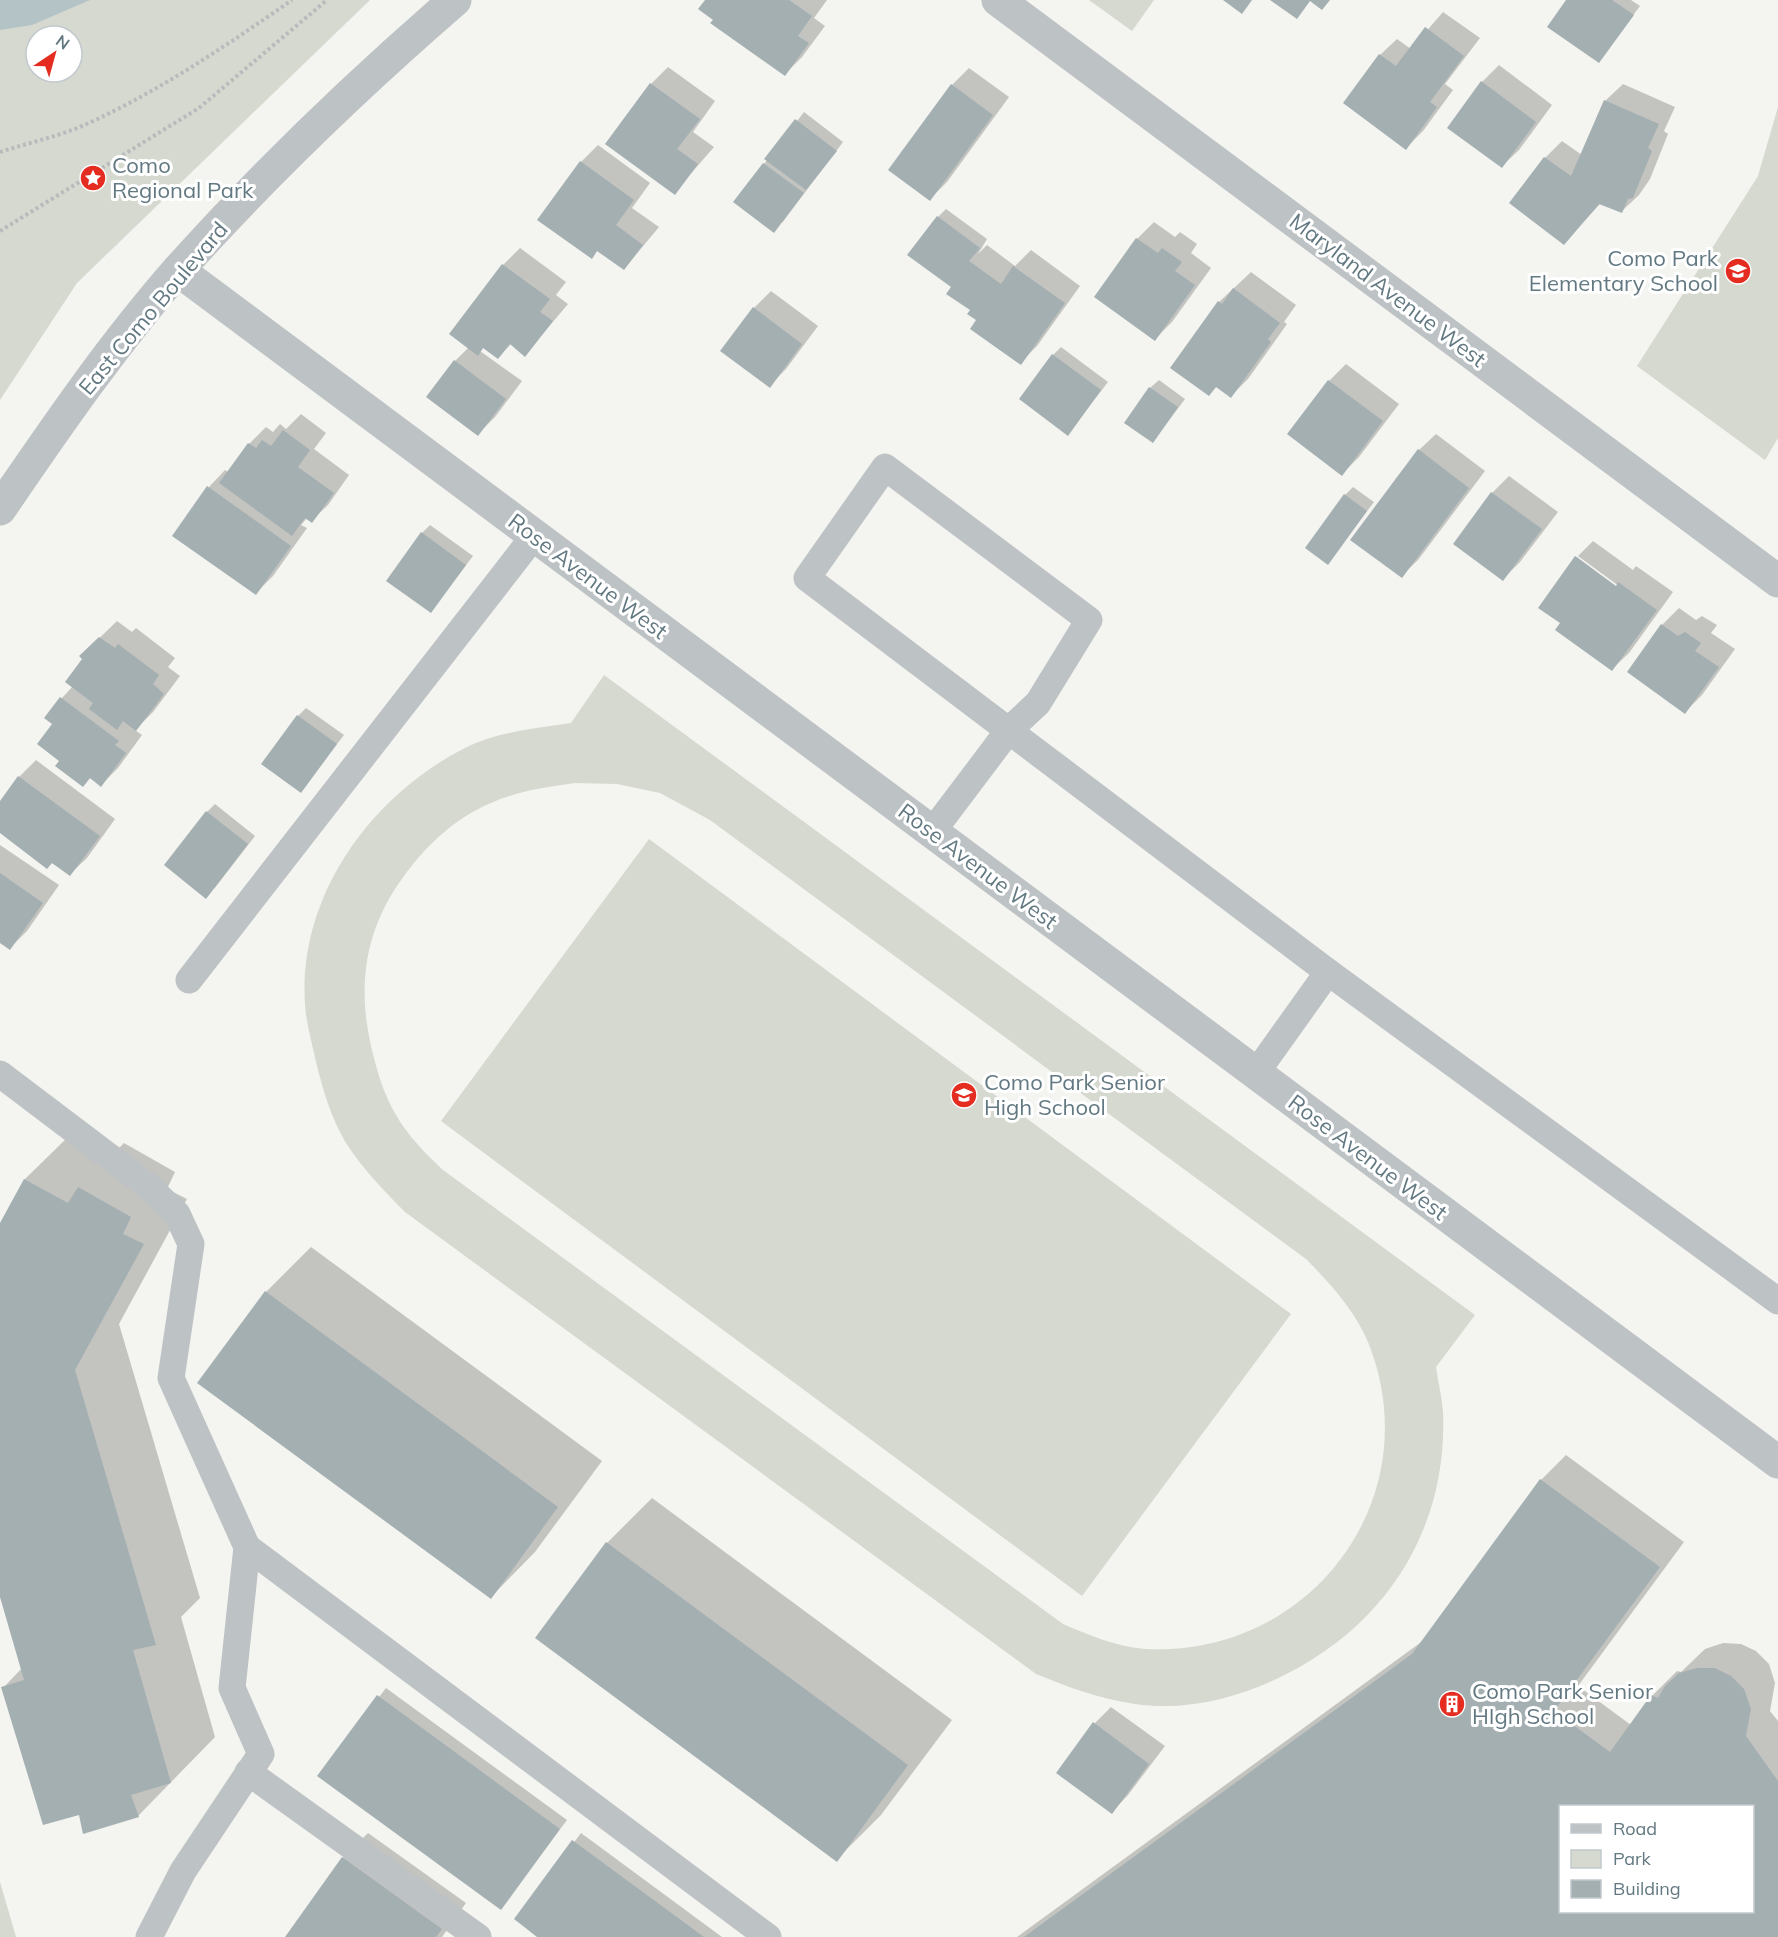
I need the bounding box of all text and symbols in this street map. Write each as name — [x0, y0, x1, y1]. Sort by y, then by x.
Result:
north arrow — [24, 24, 84, 84]
text: N — [52, 30, 74, 54]
place label: Como Regional Park — [112, 151, 254, 204]
place icon: Como Regional Park — [78, 163, 108, 193]
street label: Maryland Avenue West — [1284, 207, 1492, 373]
street label: East Como Boulevard — [72, 216, 234, 400]
place label: Como Park Elementary School — [1529, 244, 1719, 297]
school or university icon: Como Park Elementary School — [1723, 256, 1753, 286]
street label: Rose Avenue West — [503, 507, 673, 645]
street label: Rose Avenue West — [893, 797, 1063, 935]
place label: Como Park Senior High School — [984, 1068, 1165, 1121]
school or university icon: Como Park Senior High School — [949, 1080, 979, 1110]
street label: Rose Avenue West — [1283, 1088, 1453, 1226]
place label: Como Park Senior HIgh School — [1472, 1677, 1653, 1730]
building icon: Como Park Senior HIgh School — [1437, 1689, 1467, 1719]
legend — [1559, 1805, 1754, 1913]
text: Road — [1613, 1817, 1657, 1840]
text: Park — [1613, 1847, 1652, 1870]
text: Building — [1613, 1877, 1681, 1900]

